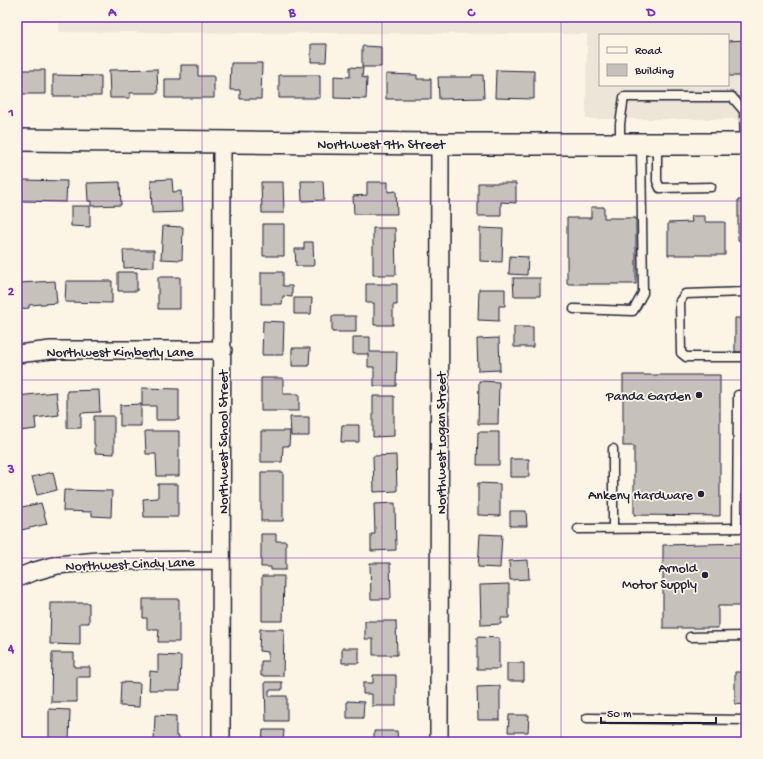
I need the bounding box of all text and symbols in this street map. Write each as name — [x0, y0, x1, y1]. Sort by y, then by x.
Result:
text: A — [107, 6, 117, 21]
text: B — [288, 6, 297, 21]
text: C — [466, 6, 476, 21]
text: D — [646, 6, 656, 21]
legend — [599, 34, 729, 86]
text: Road — [635, 45, 662, 59]
text: Building — [634, 65, 674, 79]
text: 1 — [7, 106, 14, 121]
street label: Northwest 9th Street — [317, 137, 446, 154]
text: 2 — [8, 285, 15, 300]
street label: Northwest Kimberly Lane — [46, 345, 194, 362]
street label: Northwest School Street — [216, 369, 233, 514]
street label: Northwest Logan Street — [434, 371, 451, 514]
place label: Panda Garden — [605, 389, 691, 406]
marker: Panda Garden — [694, 390, 704, 400]
text: 3 — [7, 463, 15, 478]
place label: Ankeny Hardware — [588, 488, 694, 505]
marker: Ankeny Hardware — [696, 489, 706, 499]
street label: Northwest Cindy Lane — [65, 555, 196, 576]
place label: Arnold Motor Supply — [622, 561, 699, 594]
marker: Arnold Motor Supply — [700, 570, 710, 580]
text: 4 — [7, 642, 15, 657]
scale bar — [601, 699, 716, 725]
text: 50 m — [607, 708, 632, 722]

